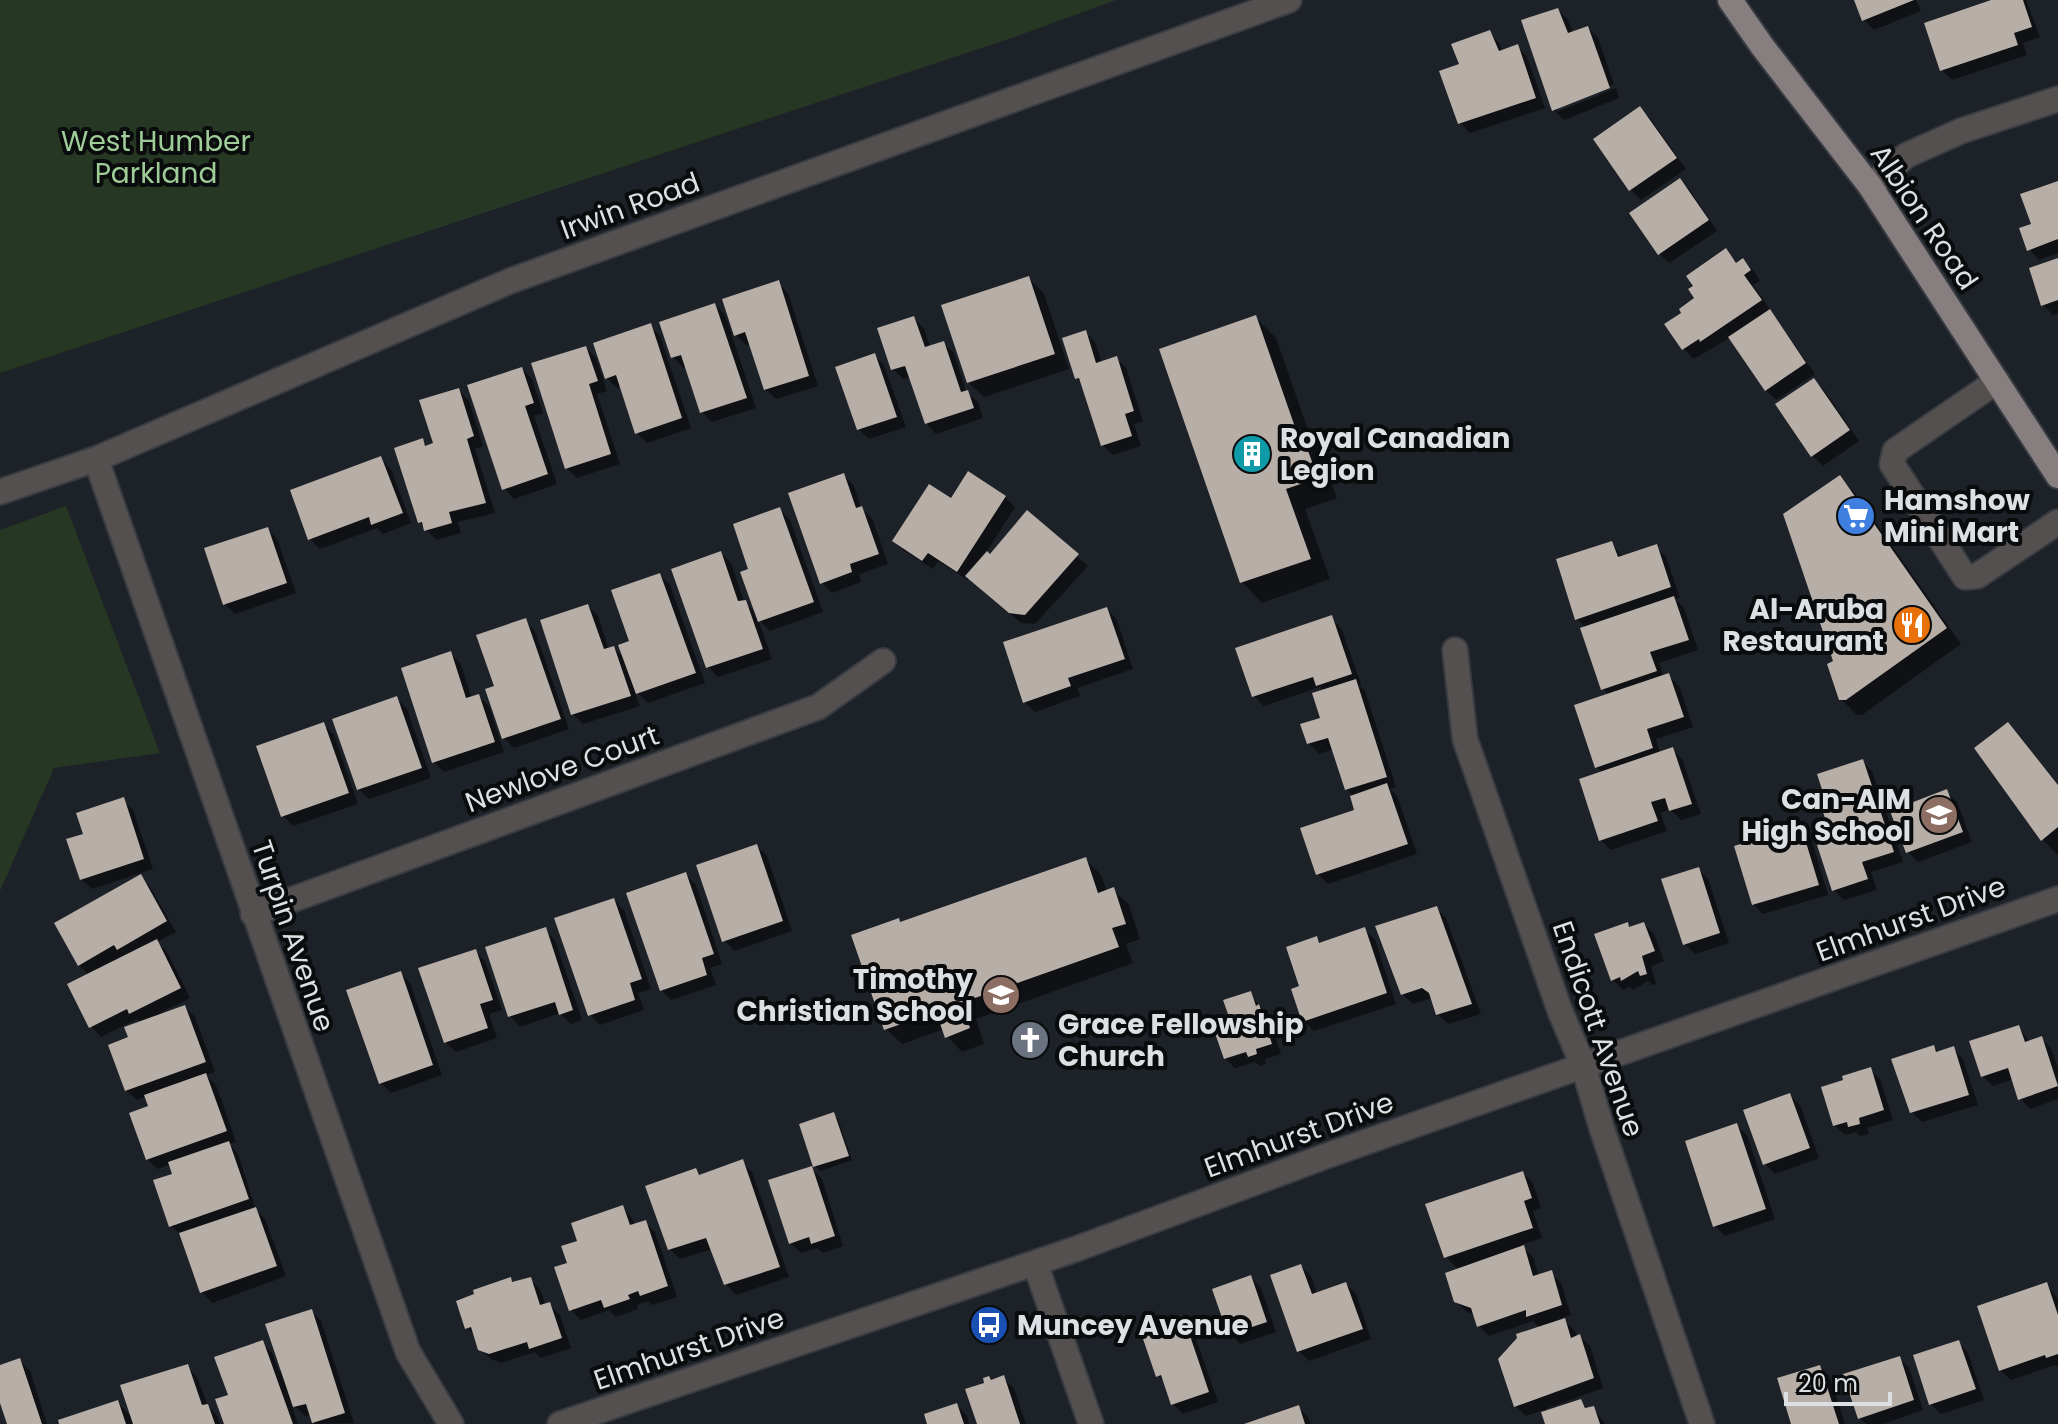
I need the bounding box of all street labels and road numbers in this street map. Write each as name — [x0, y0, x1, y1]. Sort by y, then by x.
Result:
street label: Albion Road — [1861, 137, 1987, 297]
street label: Irwin Road — [555, 163, 705, 249]
street label: Newlove Court — [460, 716, 664, 822]
street label: Turpin Avenue — [242, 835, 344, 1037]
street label: Elmhurst Drive — [1811, 867, 2011, 971]
street label: Endicott Avenue — [1543, 916, 1653, 1142]
street label: Elmhurst Drive — [1199, 1083, 1399, 1187]
street label: Elmhurst Drive — [589, 1298, 789, 1400]

